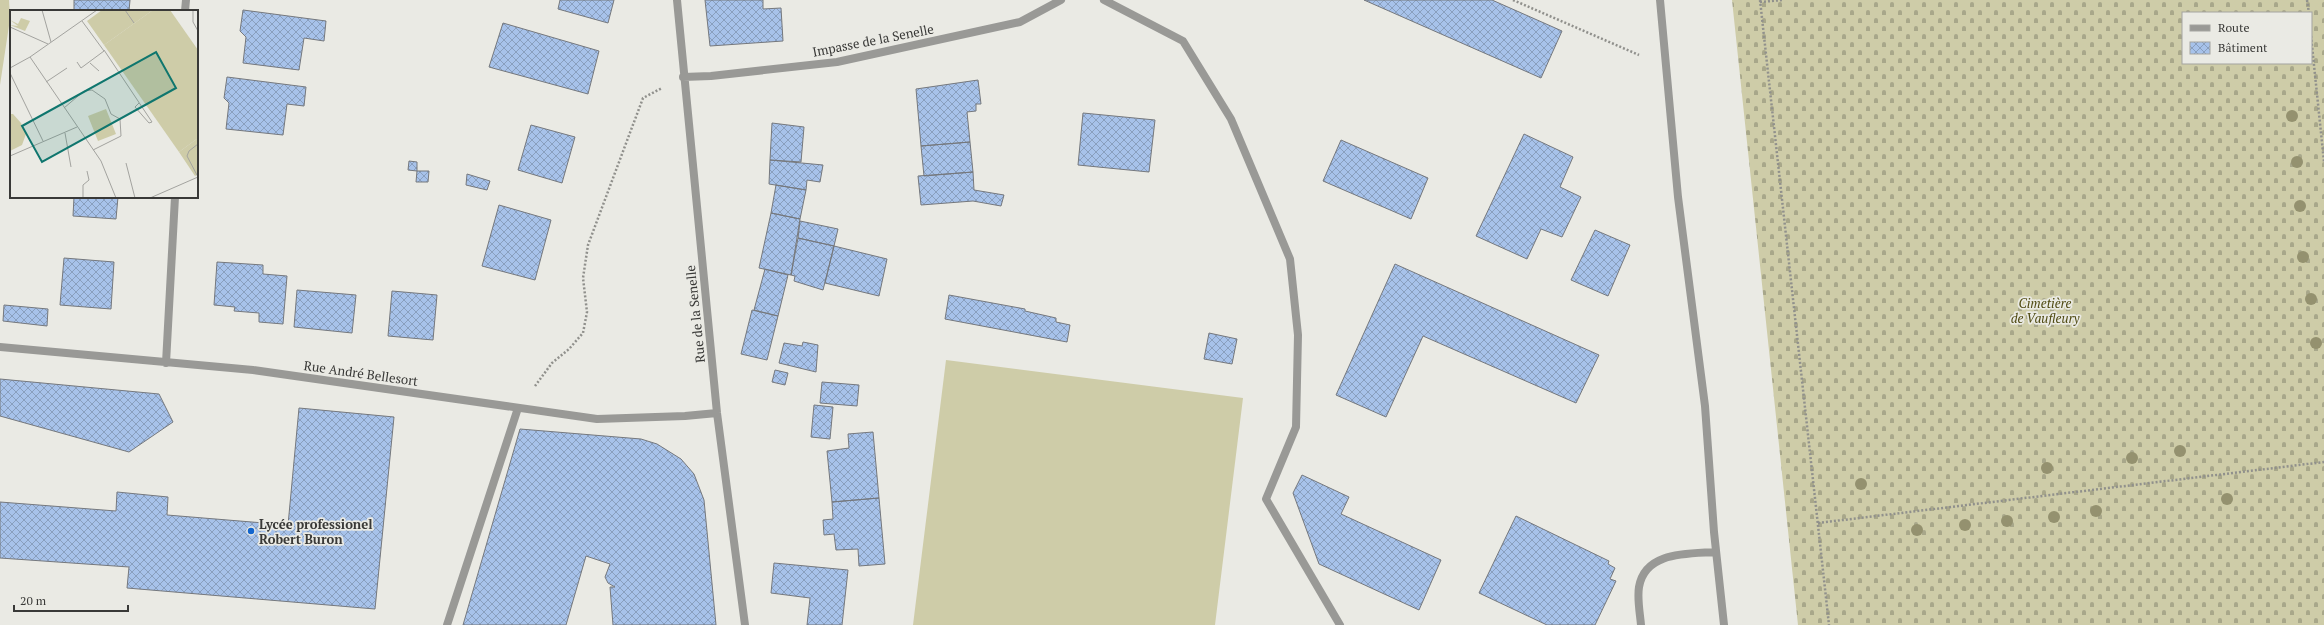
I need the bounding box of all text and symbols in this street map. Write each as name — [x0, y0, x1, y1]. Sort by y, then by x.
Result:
inset map — [10, 10, 198, 198]
legend — [2182, 12, 2312, 64]
street label: Impasse de la Senelle — [811, 19, 935, 61]
text: Route — [2218, 20, 2249, 35]
text: Bâtiment — [2218, 40, 2268, 55]
street label: Rue de la Senelle — [681, 264, 709, 364]
park label: Cimetière de Vaufleury — [2011, 294, 2080, 327]
street label: Rue André Bellesort — [303, 356, 419, 390]
place label: Lycée professionel Robert Buron — [259, 515, 373, 548]
marker: Lycée professionel Robert Buron — [246, 526, 256, 536]
scale bar — [14, 587, 128, 613]
text: 20 m — [20, 593, 47, 608]

